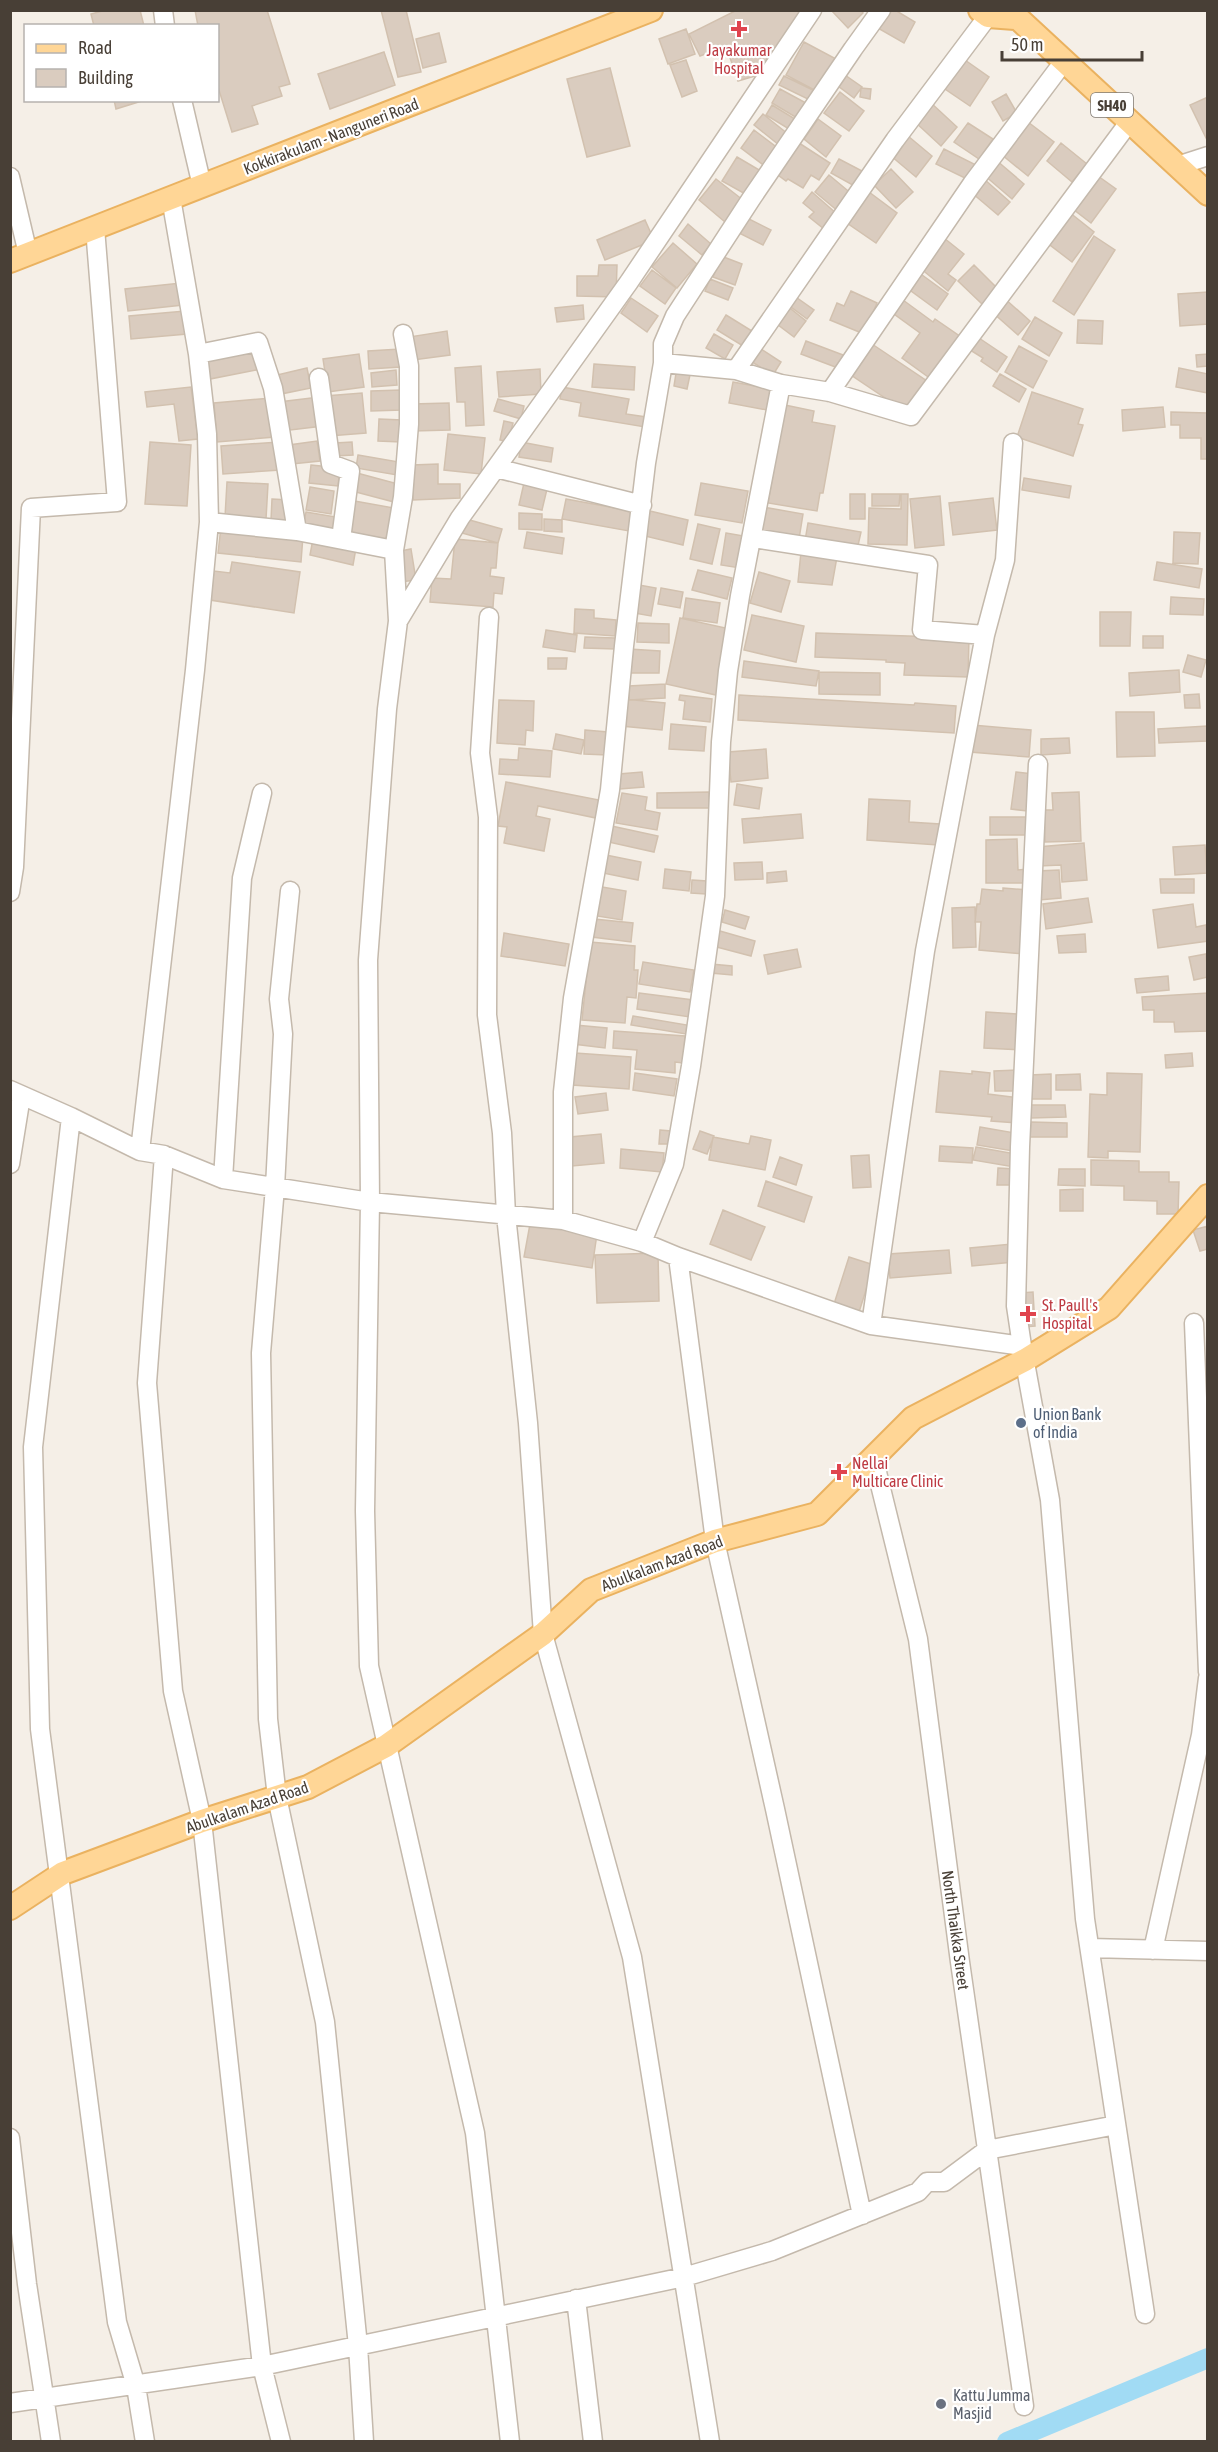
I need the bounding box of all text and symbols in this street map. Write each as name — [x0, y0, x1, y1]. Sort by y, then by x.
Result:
marker: Jayakumar Hospital — [730, 20, 748, 38]
legend — [24, 24, 219, 102]
scale bar — [1002, 24, 1142, 62]
text: 50 m — [1011, 34, 1043, 55]
text: Road — [78, 37, 112, 58]
place label: Jayakumar Hospital — [707, 41, 772, 78]
text: Building — [78, 67, 133, 88]
road number: SH40 — [1091, 93, 1133, 117]
street label: Kokkirakulam - Nanguneri Road — [241, 94, 421, 179]
place label: St. Paull's Hospital — [1042, 1296, 1098, 1333]
marker: St. Paull's Hospital — [1019, 1305, 1037, 1323]
place label: Union Bank of India — [1033, 1405, 1101, 1441]
marker: Union Bank of India — [1014, 1416, 1028, 1430]
place label: Nellai Multicare Clinic — [852, 1454, 943, 1490]
marker: Nellai Multicare Clinic — [830, 1463, 848, 1481]
street label: Abulkalam Azad Road — [599, 1532, 725, 1594]
street label: Abulkalam Azad Road — [183, 1778, 311, 1836]
street label: North Thaikka Street — [939, 1869, 973, 1991]
place label: Kattu Jumma Masjid — [953, 2386, 1030, 2423]
marker: Kattu Jumma Masjid — [934, 2397, 948, 2411]

